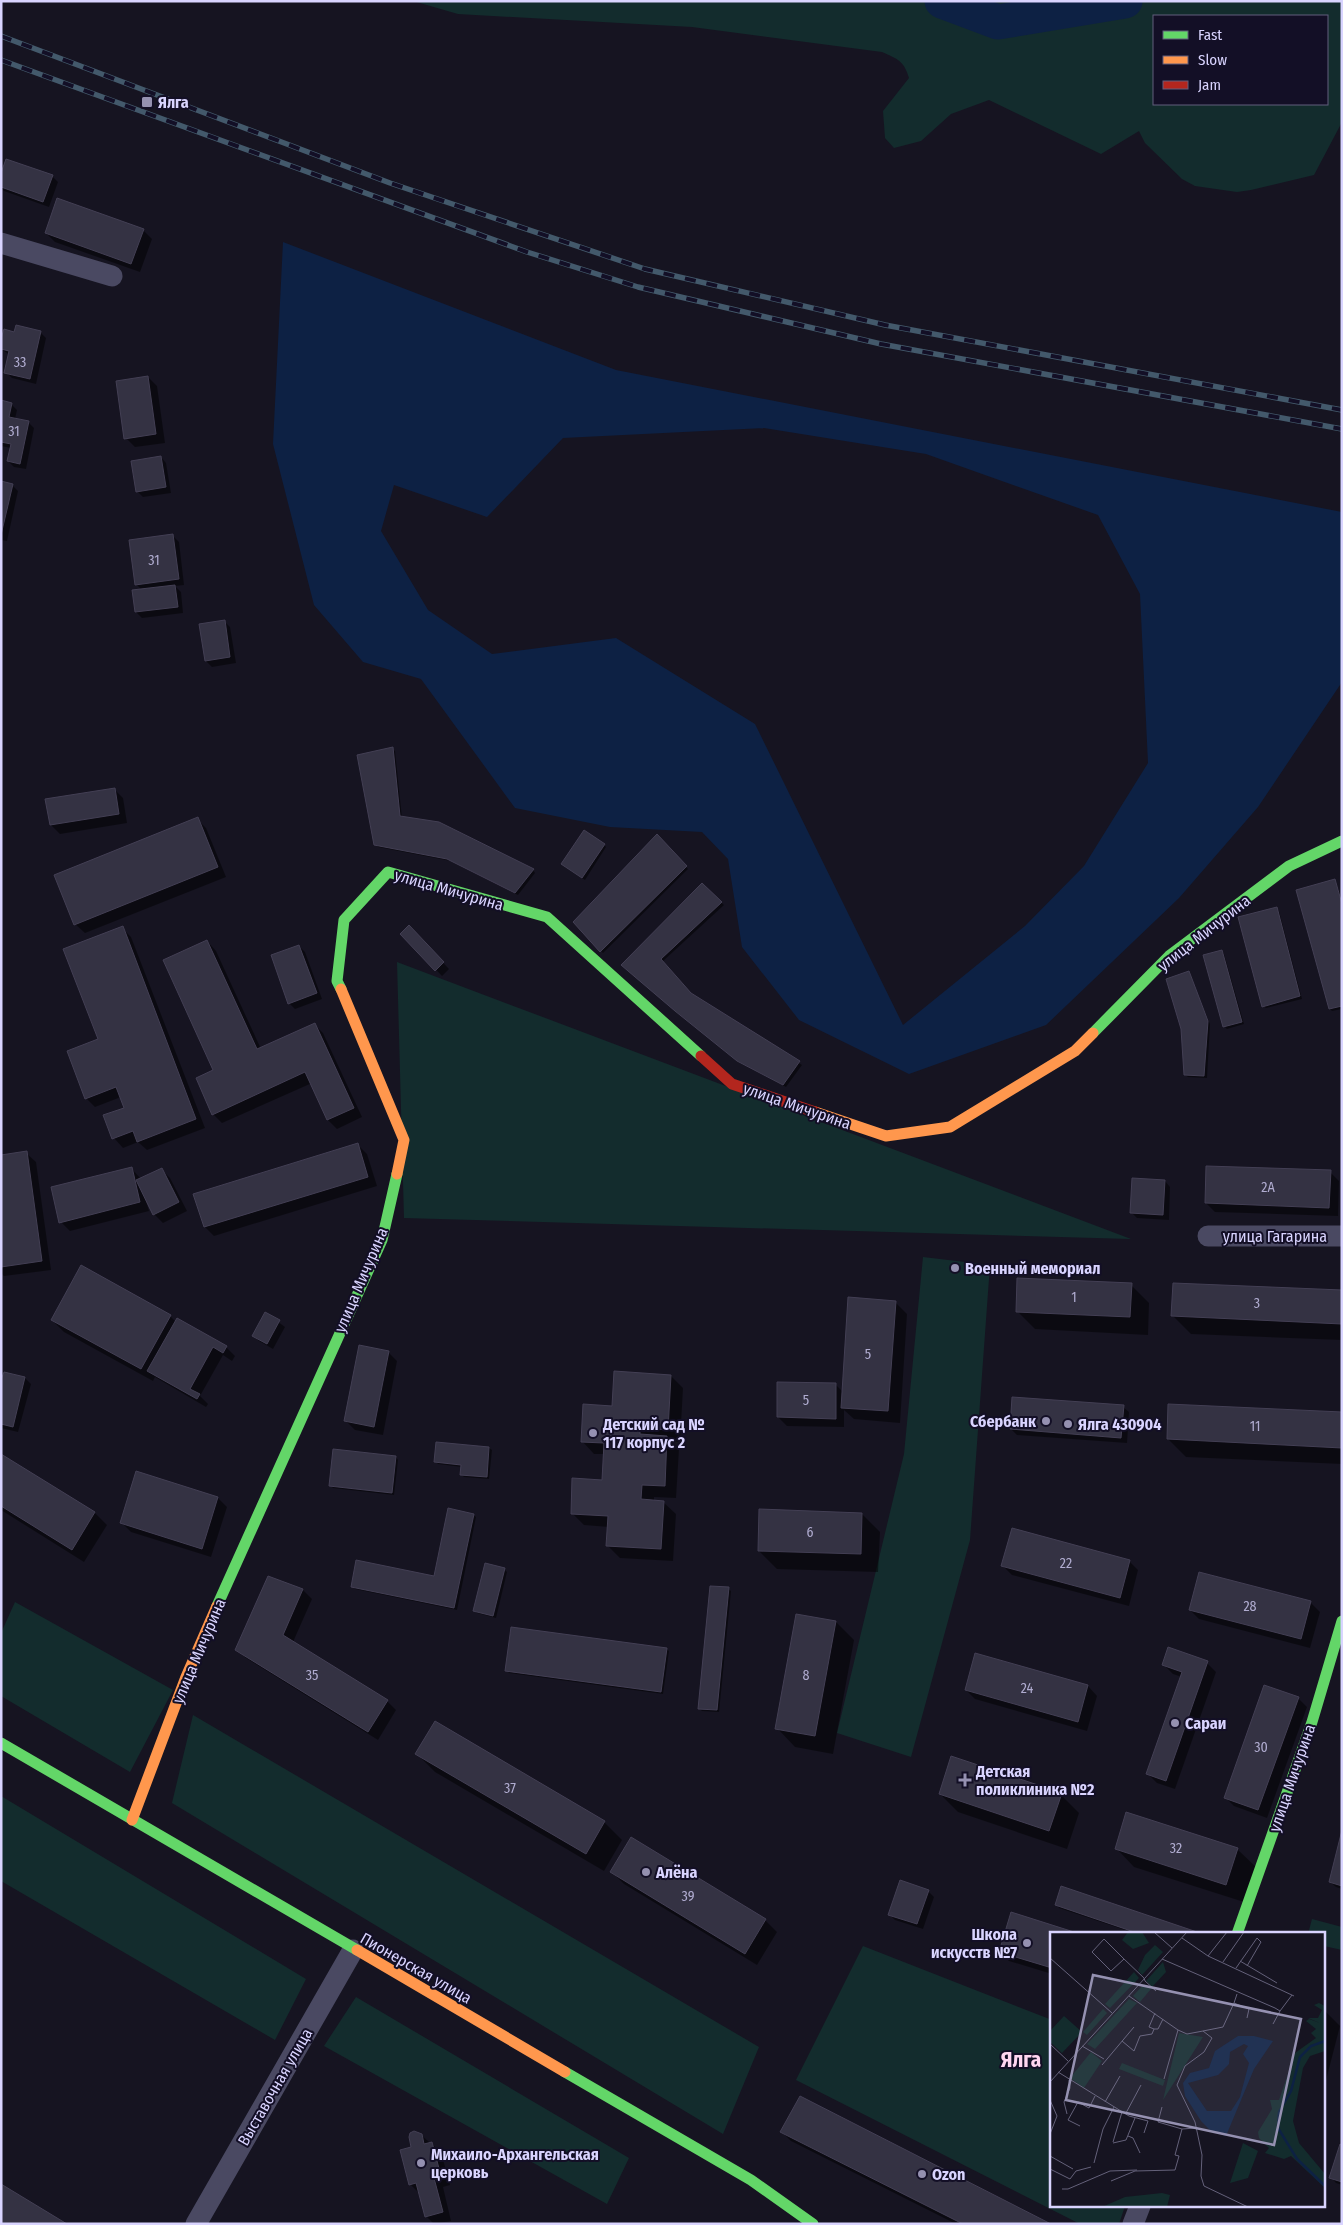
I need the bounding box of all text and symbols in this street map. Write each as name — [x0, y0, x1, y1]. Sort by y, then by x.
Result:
legend — [1153, 15, 1328, 105]
text: Fast — [1198, 26, 1222, 44]
text: Slow — [1198, 51, 1227, 69]
text: Jam — [1198, 76, 1221, 94]
place label: Ялга — [158, 93, 189, 112]
marker: Ялга — [140, 95, 154, 109]
house number: 33 — [14, 354, 26, 371]
house number: 31 — [8, 423, 20, 440]
house number: 31 — [148, 552, 160, 569]
street label: улица Мичурина — [392, 865, 506, 915]
street label: улица Мичурина — [1154, 891, 1254, 975]
street label: улица Мичурина — [741, 1079, 853, 1133]
house number: 2А — [1261, 1179, 1275, 1196]
street label: улица Мичурина — [330, 1224, 392, 1335]
street label: улица Гагарина — [1223, 1227, 1327, 1246]
place label: Военный мемориал — [965, 1259, 1100, 1278]
marker: Военный мемориал — [949, 1262, 961, 1274]
house number: 1 — [1071, 1289, 1077, 1306]
house number: 3 — [1254, 1295, 1260, 1312]
house number: 5 — [865, 1346, 871, 1363]
house number: 5 — [803, 1392, 809, 1409]
place label: Сбербанк — [970, 1412, 1037, 1431]
place label: Детский сад № 117 корпус 2 — [602, 1415, 705, 1452]
marker: Сбербанк — [1040, 1415, 1052, 1427]
place label: Ялга 430904 — [1078, 1415, 1162, 1434]
marker: Ялга 430904 — [1062, 1418, 1074, 1430]
house number: 11 — [1250, 1418, 1260, 1435]
marker: Детский сад № 117 корпус 2 — [587, 1427, 599, 1439]
house number: 6 — [807, 1524, 814, 1541]
house number: 22 — [1060, 1555, 1072, 1572]
street label: улица Мичурина — [168, 1595, 230, 1706]
house number: 28 — [1243, 1598, 1257, 1615]
house number: 35 — [306, 1667, 318, 1684]
house number: 8 — [803, 1667, 810, 1684]
house number: 24 — [1021, 1680, 1034, 1697]
place label: Сараи — [1185, 1714, 1226, 1733]
marker: Сараи — [1169, 1717, 1181, 1729]
street label: улица Мичурина — [1265, 1722, 1319, 1834]
house number: 30 — [1254, 1739, 1268, 1756]
place label: Детская поликлиника №2 — [975, 1762, 1095, 1799]
marker: Детская поликлиника №2 — [958, 1773, 972, 1787]
house number: 37 — [504, 1780, 516, 1797]
house number: 32 — [1170, 1840, 1182, 1857]
place label: Алёна — [655, 1863, 698, 1882]
marker: Алёна — [640, 1866, 652, 1878]
house number: 39 — [682, 1888, 695, 1905]
place label: Школа искусств №7 — [931, 1925, 1017, 1962]
street label: Пионерская улица — [357, 1928, 475, 2008]
inset map — [1050, 1932, 1326, 2208]
marker: Школа искусств №7 — [1021, 1937, 1033, 1949]
street label: Выставочная улица — [234, 2025, 316, 2149]
district label: Ялга — [1001, 2047, 1041, 2073]
place label: Михаило-Архангельская церковь — [431, 2145, 599, 2182]
marker: Михаило-Архангельская церковь — [415, 2157, 427, 2169]
place label: Ozon — [932, 2165, 965, 2184]
marker: Ozon — [916, 2168, 928, 2180]

